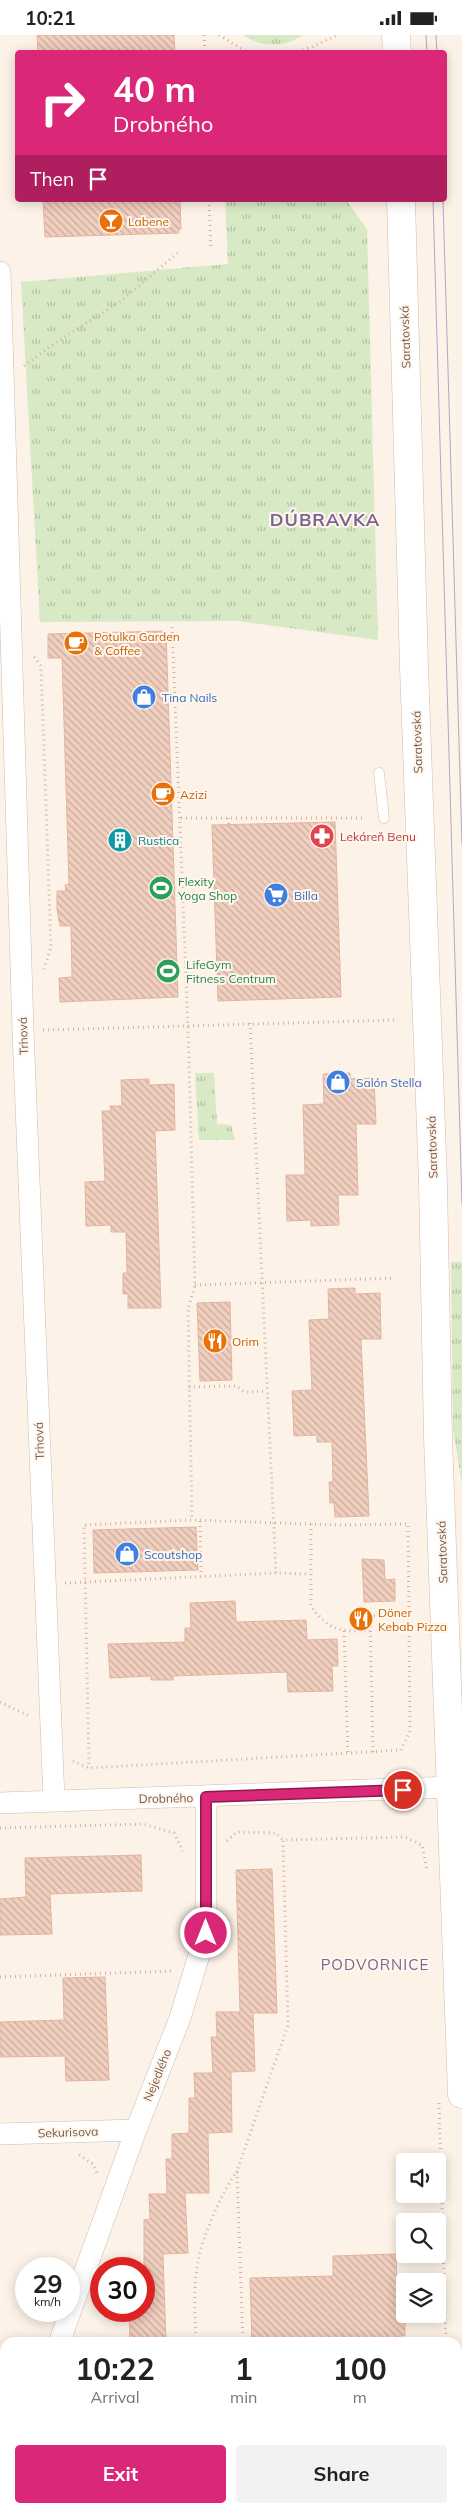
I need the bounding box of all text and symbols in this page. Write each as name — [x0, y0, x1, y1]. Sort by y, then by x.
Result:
text: 10:21 — [25, 6, 75, 30]
text: 40 m — [113, 67, 196, 111]
icon: right — [30, 70, 95, 135]
text: Drobného — [113, 110, 213, 138]
icon: arrive — [84, 165, 112, 193]
text: Then — [30, 167, 74, 191]
bar icon: Labene — [98, 208, 124, 234]
place label: Labene — [128, 214, 169, 229]
street label: Saratovská — [396, 305, 414, 369]
district label: DÚBRAVKA — [270, 508, 380, 531]
place label: Potulka Garden & Coffee — [94, 629, 180, 658]
cafe icon: Potulka Garden & Coffee — [63, 630, 89, 656]
shop icon: Tina Nails — [131, 684, 157, 710]
place label: Tina Nails — [162, 690, 217, 705]
street label: Saratovská — [408, 710, 426, 774]
cafe icon: Azizi — [150, 781, 176, 807]
place label: Azizi — [180, 787, 207, 802]
pharmacy icon: Lekáreň Benu — [309, 823, 335, 849]
building icon: Rustica — [107, 827, 133, 853]
place label: Lekáreň Benu — [340, 829, 416, 844]
place label: Rustica — [138, 833, 179, 848]
place label: Flexity Yoga Shop — [177, 874, 237, 903]
sports icon: Flexity Yoga Shop — [148, 875, 174, 901]
supermarket icon: Billa — [263, 882, 289, 908]
place label: Billa — [294, 888, 318, 903]
place label: LifeGym Fitness Centrum — [186, 957, 276, 986]
sports icon: LifeGym Fitness Centrum — [155, 958, 181, 984]
street label: Trhová — [15, 1017, 31, 1055]
shop icon: Salón Stella — [325, 1069, 351, 1095]
place label: Salón Stella — [356, 1075, 422, 1090]
street label: Saratovská — [423, 1115, 441, 1179]
restaurant icon: Orim — [202, 1328, 228, 1354]
place label: Orim — [232, 1334, 259, 1349]
street label: Trhová — [31, 1422, 47, 1460]
street label: Saratovská — [433, 1520, 451, 1584]
shop icon: Scoutshop — [114, 1541, 140, 1567]
place label: Scoutshop — [144, 1547, 202, 1562]
place label: Döner Kebab Pizza — [378, 1605, 447, 1634]
restaurant icon: Döner Kebab Pizza — [348, 1606, 374, 1632]
pin — [382, 1769, 424, 1811]
icon: arrive — [389, 1776, 417, 1804]
street label: Drobného — [138, 1790, 194, 1806]
position arrow — [179, 1906, 231, 1958]
district label: PODVORNICE — [321, 1955, 429, 1974]
street label: Nejedlého — [140, 2046, 174, 2103]
street label: Sekurisova — [38, 2123, 98, 2141]
map controls — [396, 2153, 446, 2323]
button: sound — [396, 2153, 446, 2203]
button: search — [396, 2213, 446, 2263]
speed limit sign: 30 — [90, 2257, 155, 2322]
text: 29 — [32, 2268, 63, 2299]
button: layers — [396, 2273, 446, 2323]
text: km/h — [34, 2294, 61, 2309]
text: 10:22 — [75, 2350, 155, 2388]
text: 1 — [235, 2350, 253, 2388]
text: 100 — [333, 2350, 387, 2388]
text: Arrival — [91, 2387, 140, 2407]
text: min — [230, 2387, 257, 2407]
text: m — [353, 2387, 367, 2407]
button: Exit — [15, 2445, 226, 2503]
button: Share — [236, 2445, 447, 2503]

